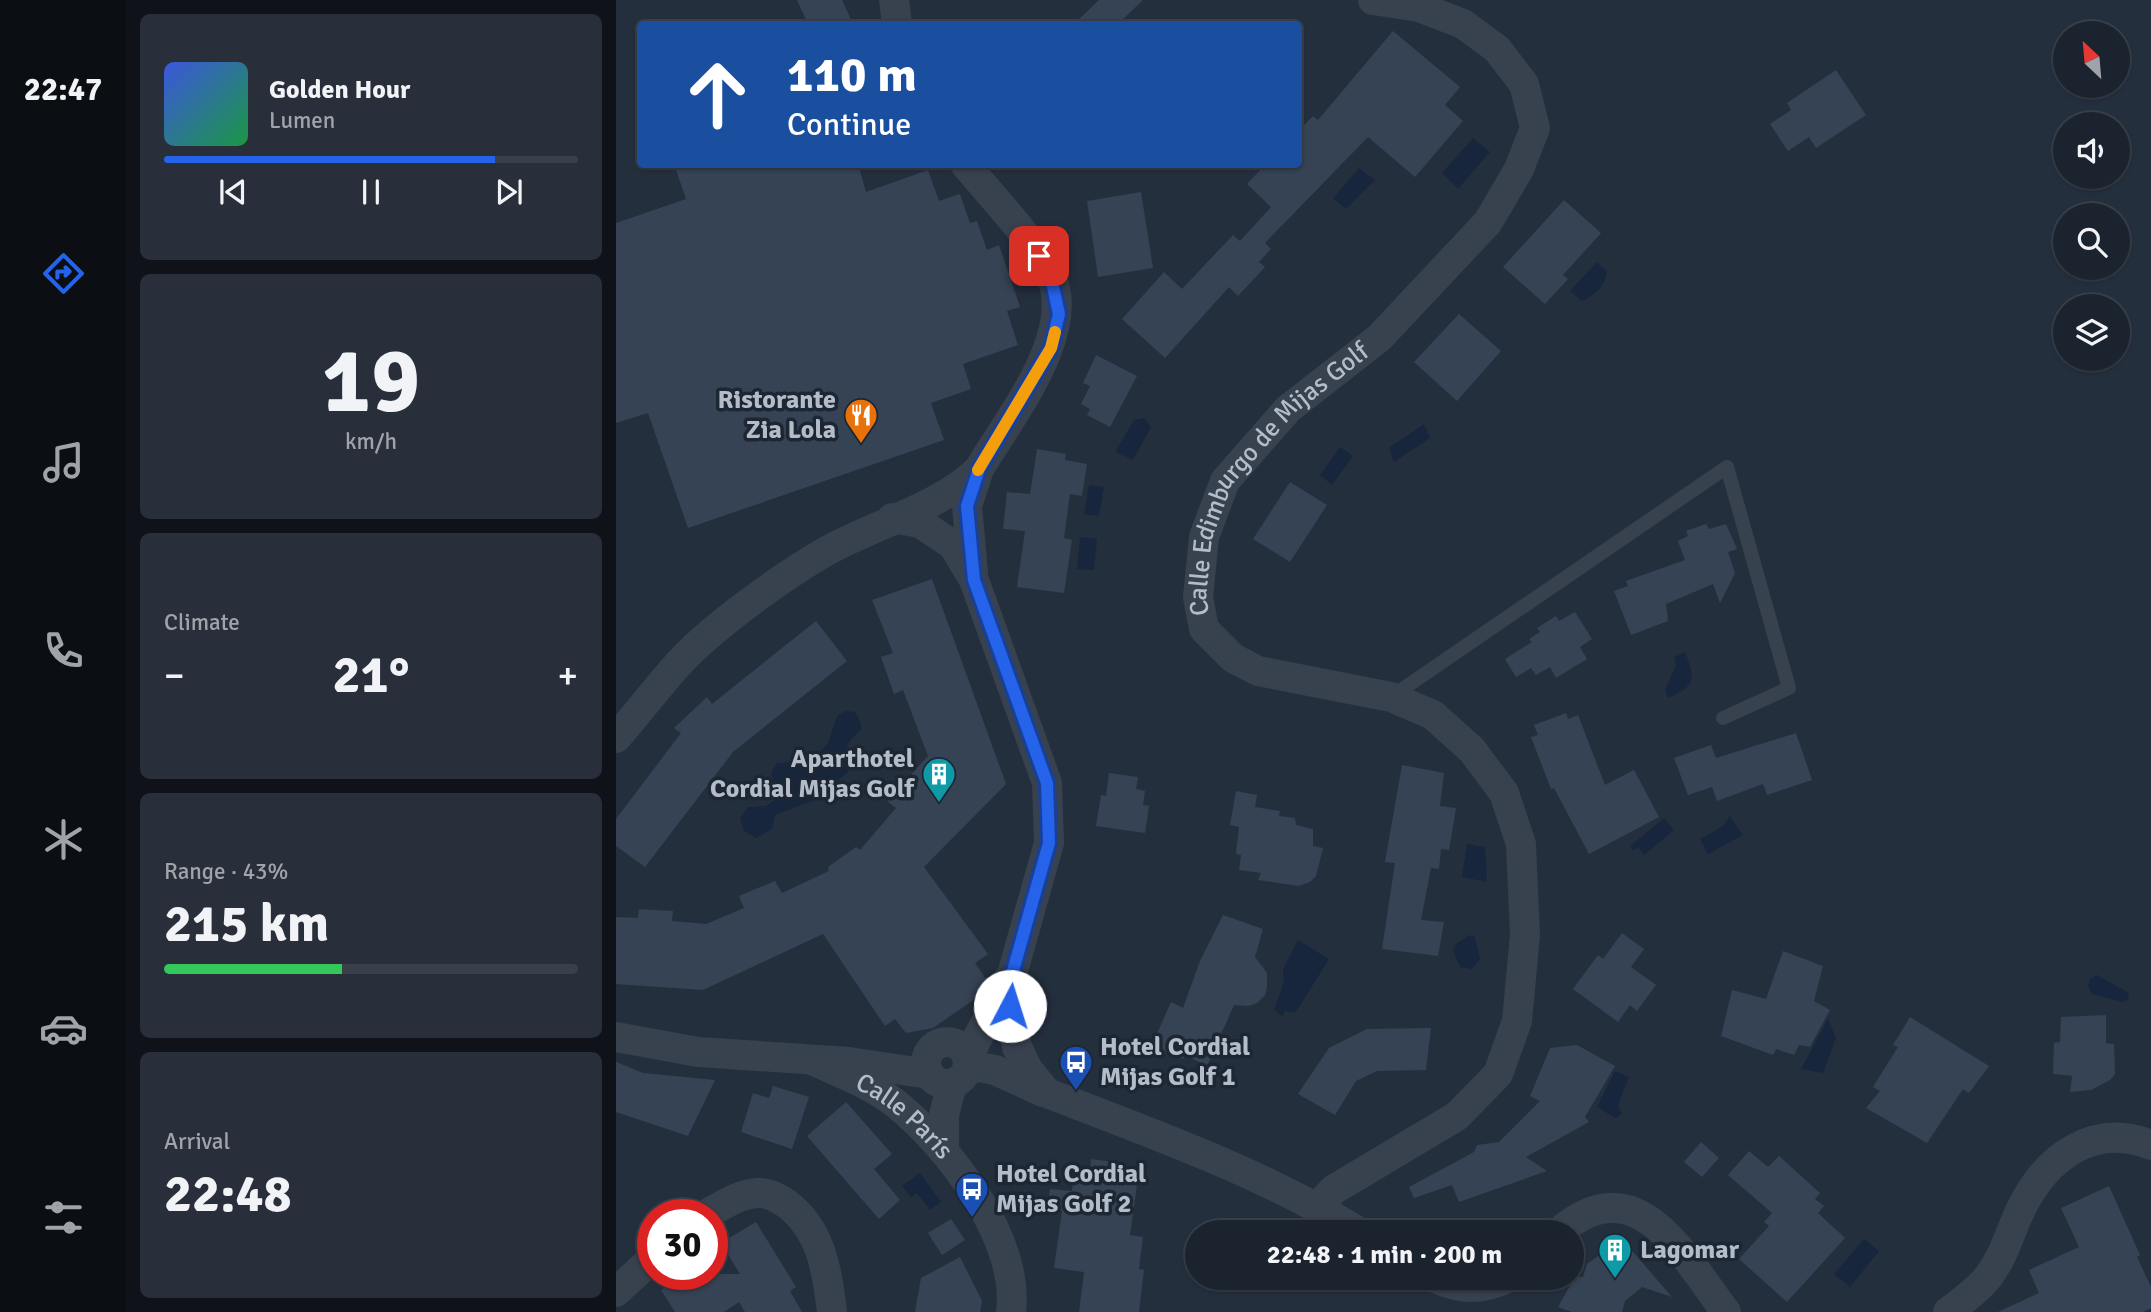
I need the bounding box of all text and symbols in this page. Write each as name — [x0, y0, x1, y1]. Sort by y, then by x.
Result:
north arrow — [2053, 21, 2130, 98]
map controls — [2053, 21, 2130, 371]
text: 110 m — [787, 45, 917, 105]
icon: ahead — [672, 49, 763, 140]
text: 22:47 — [24, 70, 102, 109]
text: Golden Hour — [269, 74, 410, 106]
text: Continue — [787, 105, 911, 144]
text: Lumen — [269, 106, 335, 135]
button: sound — [2053, 112, 2130, 189]
icon: previous — [214, 173, 252, 211]
icon: pause — [352, 173, 390, 211]
icon: next — [490, 173, 528, 211]
button: search — [2053, 203, 2130, 280]
pin — [1009, 226, 1069, 286]
icon: arrive — [1020, 237, 1058, 275]
icon: directions — [39, 249, 88, 298]
button: layers — [2053, 294, 2130, 371]
text: 19 — [322, 325, 420, 438]
street label: Calle Edimburgo de Mijas Golf — [1182, 335, 1376, 618]
place label: Ristorante Zia Lola — [718, 384, 836, 446]
restaurant icon: Ristorante Zia Lola — [842, 396, 880, 445]
text: km/h — [345, 427, 397, 456]
icon: music — [39, 438, 88, 487]
text: Climate — [164, 608, 240, 637]
icon: phone — [39, 626, 88, 675]
text: 21° — [333, 643, 409, 707]
text: − — [164, 652, 185, 699]
text: + — [557, 652, 578, 699]
place label: Aparthotel Cordial Mijas Golf — [710, 743, 916, 805]
building icon: Aparthotel Cordial Mijas Golf — [920, 755, 958, 804]
icon: climate — [39, 815, 88, 864]
text: Range · 43% — [164, 857, 288, 886]
text: 215 km — [164, 892, 329, 956]
position arrow — [973, 969, 1047, 1043]
icon: car — [39, 1004, 88, 1053]
place label: Hotel Cordial Mijas Golf 1 — [1100, 1031, 1250, 1093]
bus stop icon: Hotel Cordial Mijas Golf 1 — [1057, 1043, 1095, 1092]
street label: Calle París — [850, 1067, 960, 1166]
text: Arrival — [164, 1127, 230, 1156]
place label: Hotel Cordial Mijas Golf 2 — [996, 1158, 1146, 1220]
text: 22:48 — [164, 1162, 292, 1226]
bus stop icon: Hotel Cordial Mijas Golf 2 — [953, 1170, 991, 1219]
icon: filters — [39, 1193, 88, 1242]
speed limit sign: 30 — [637, 1199, 728, 1290]
building icon: Lagomar — [1596, 1231, 1634, 1280]
place label: Lagomar — [1640, 1234, 1740, 1266]
text: 22:48 · 1 min · 200 m — [1267, 1239, 1502, 1271]

